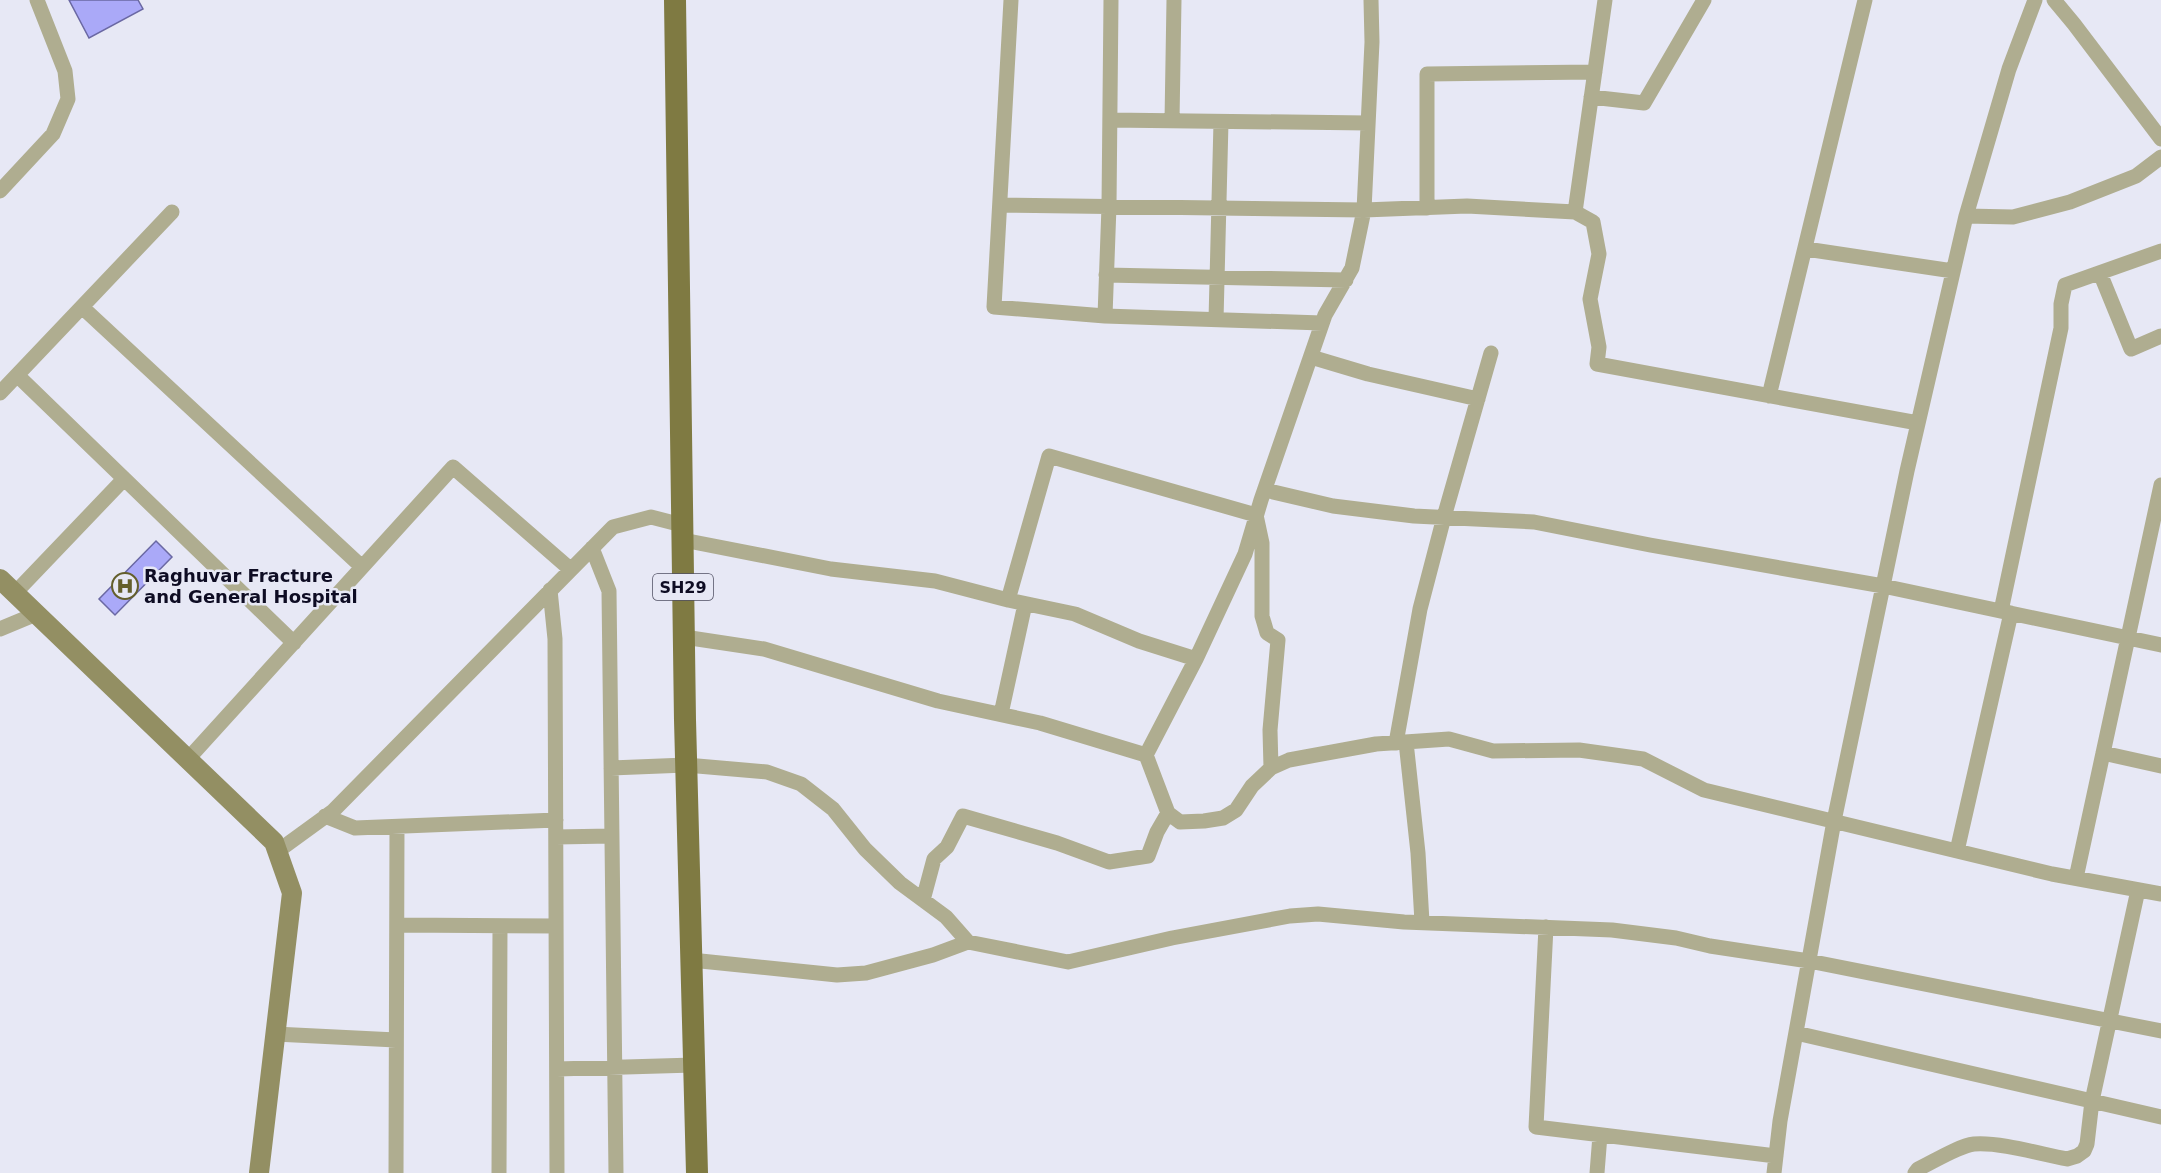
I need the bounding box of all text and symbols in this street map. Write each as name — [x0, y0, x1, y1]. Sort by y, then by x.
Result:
place label: Raghuvar Fracture and General Hospital — [144, 565, 358, 607]
hospital icon: Raghuvar Fracture and General Hospital — [110, 571, 140, 601]
road number: SH29 — [653, 574, 713, 600]

